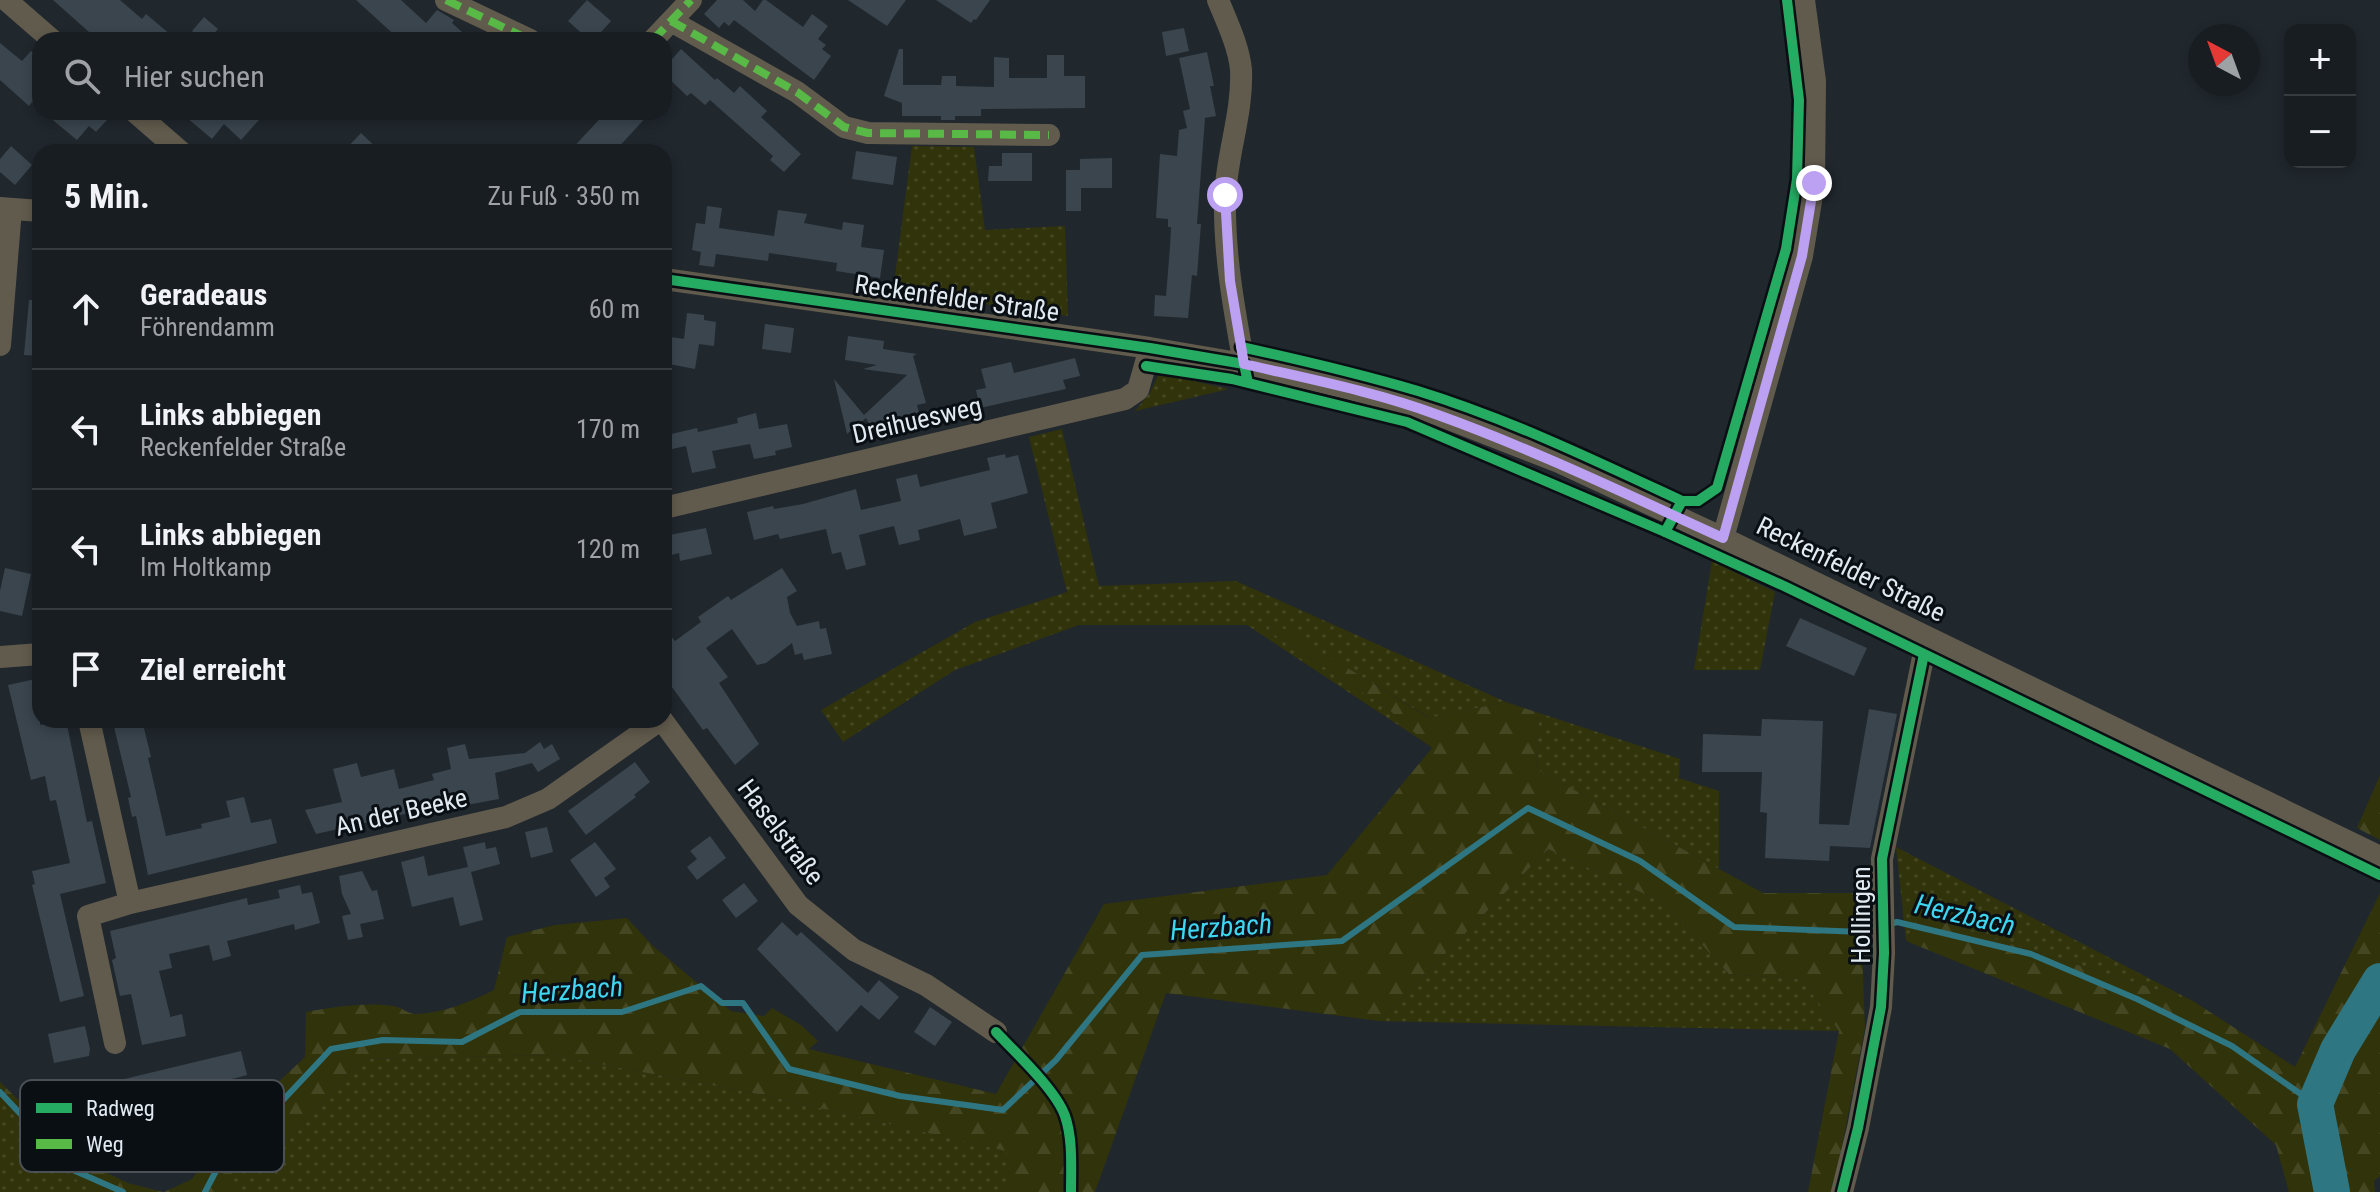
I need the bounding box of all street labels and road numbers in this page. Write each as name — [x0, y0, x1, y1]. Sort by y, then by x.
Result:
street label: Reckenfelder Straße — [853, 269, 1061, 327]
street label: Dreihuesweg — [849, 391, 985, 449]
street label: Reckenfelder Straße — [1752, 510, 1950, 628]
street label: Haselstraße — [732, 774, 830, 890]
street label: An der Beeke — [332, 782, 470, 842]
street label: Hollingen — [1846, 866, 1876, 964]

